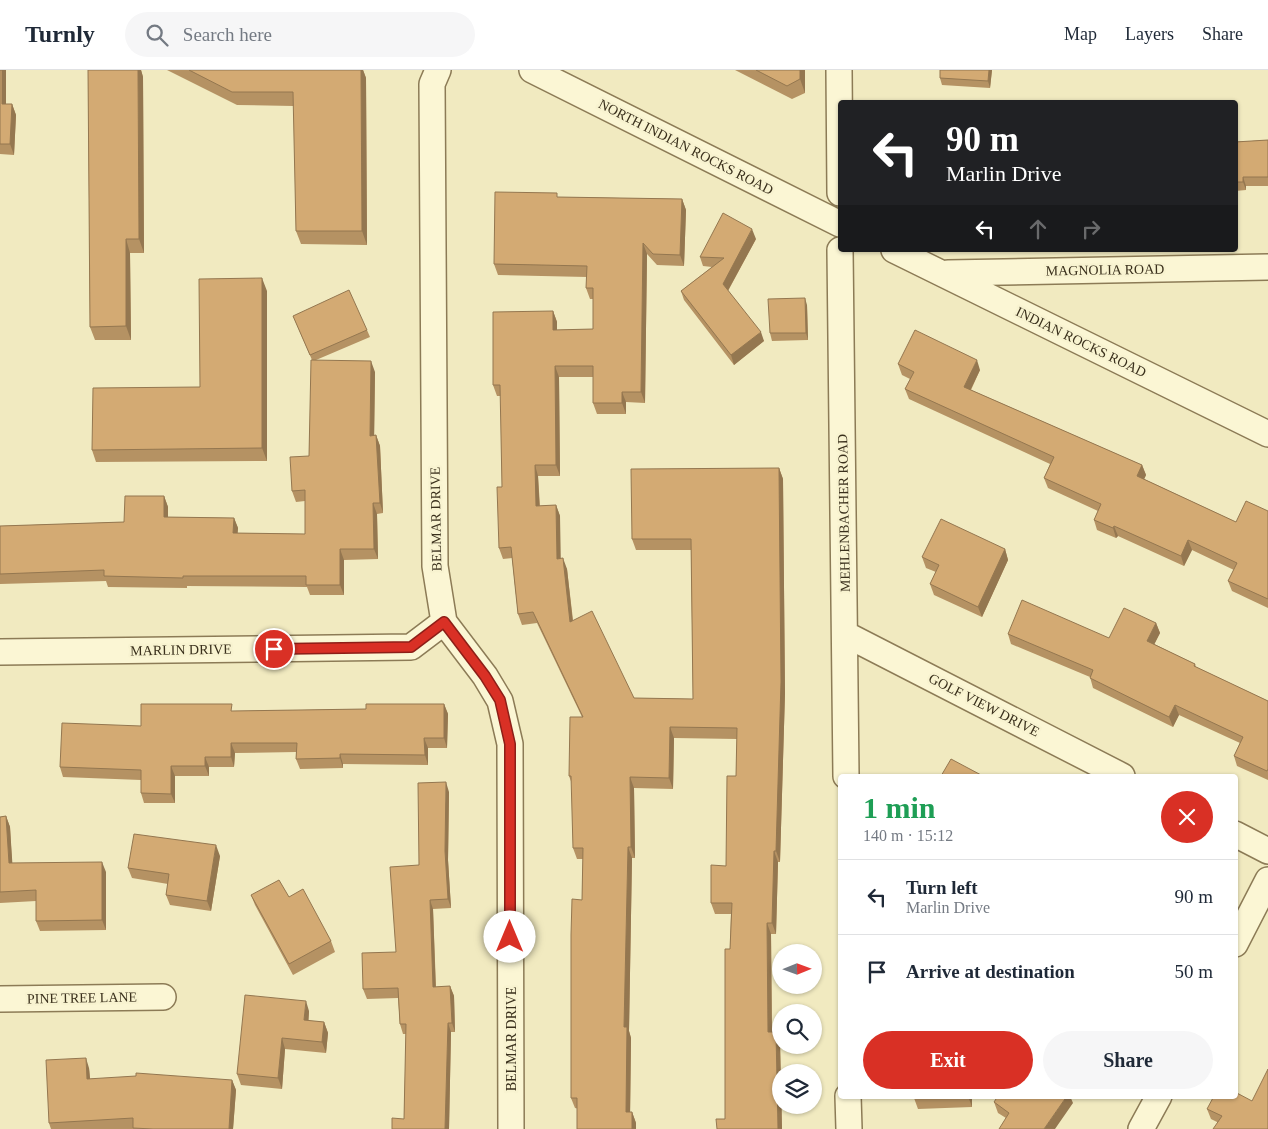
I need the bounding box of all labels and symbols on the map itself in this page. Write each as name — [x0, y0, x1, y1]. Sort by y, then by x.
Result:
street label: NORTH INDIAN ROCKS ROAD — [596, 96, 776, 198]
street label: MAGNOLIA ROAD — [1046, 261, 1164, 279]
street label: INDIAN ROCKS ROAD — [1013, 304, 1149, 380]
street label: MEHLENBACHER ROAD — [835, 434, 853, 592]
street label: BELMAR DRIVE — [428, 467, 444, 571]
pin — [253, 628, 295, 670]
street label: MARLIN DRIVE — [130, 642, 232, 658]
street label: GOLF VIEW DRIVE — [926, 671, 1042, 739]
position arrow — [483, 910, 535, 962]
north arrow — [772, 944, 822, 994]
street label: BELMAR DRIVE — [504, 987, 519, 1091]
street label: PINE TREE LANE — [27, 990, 137, 1006]

